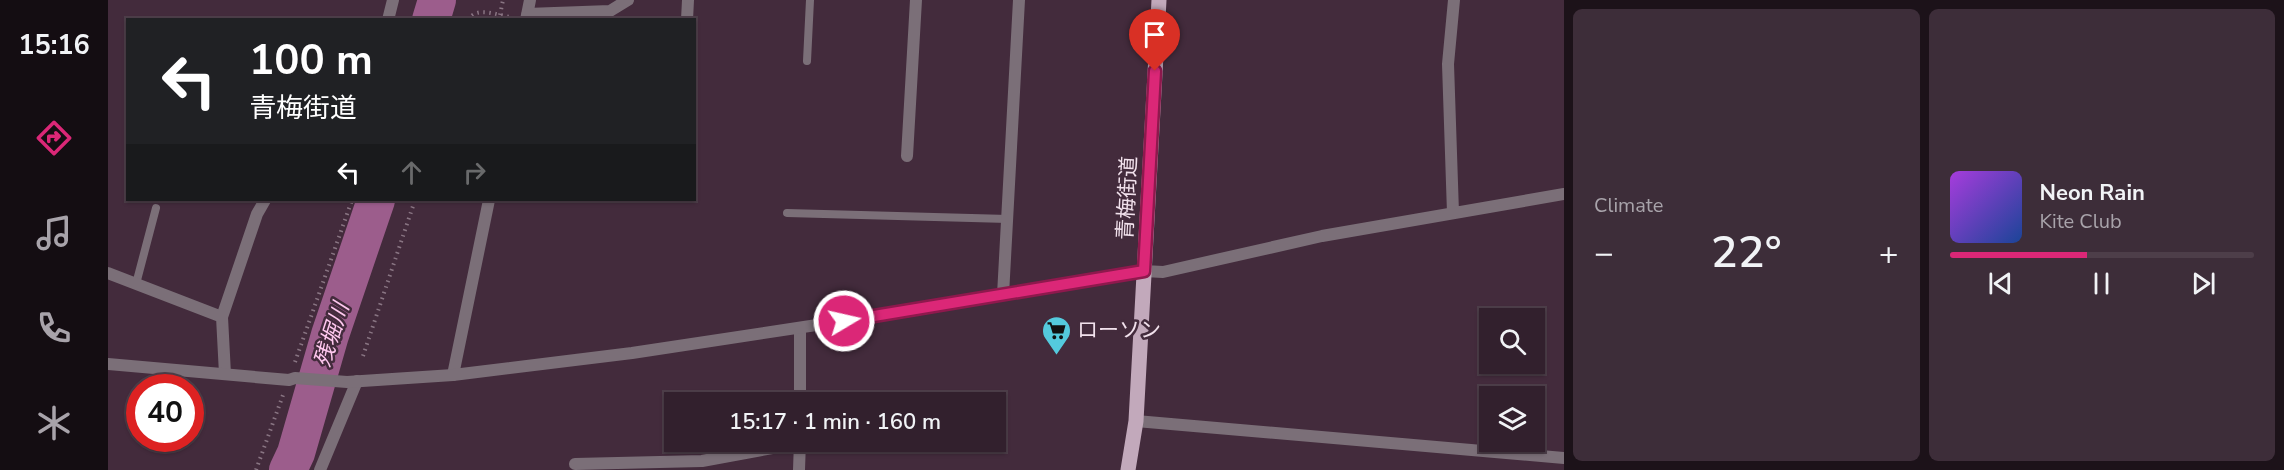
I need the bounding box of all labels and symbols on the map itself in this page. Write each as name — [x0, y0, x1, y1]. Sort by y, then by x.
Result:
pin — [1129, 9, 1180, 71]
street label: 青梅街道 — [1111, 155, 1143, 241]
position arrow — [812, 289, 876, 353]
water label: 残堀川 — [308, 297, 357, 371]
supermarket icon: ローソン — [1040, 314, 1072, 356]
place label: ローソン — [1077, 316, 1161, 344]
speed limit sign: 40 — [126, 374, 204, 452]

